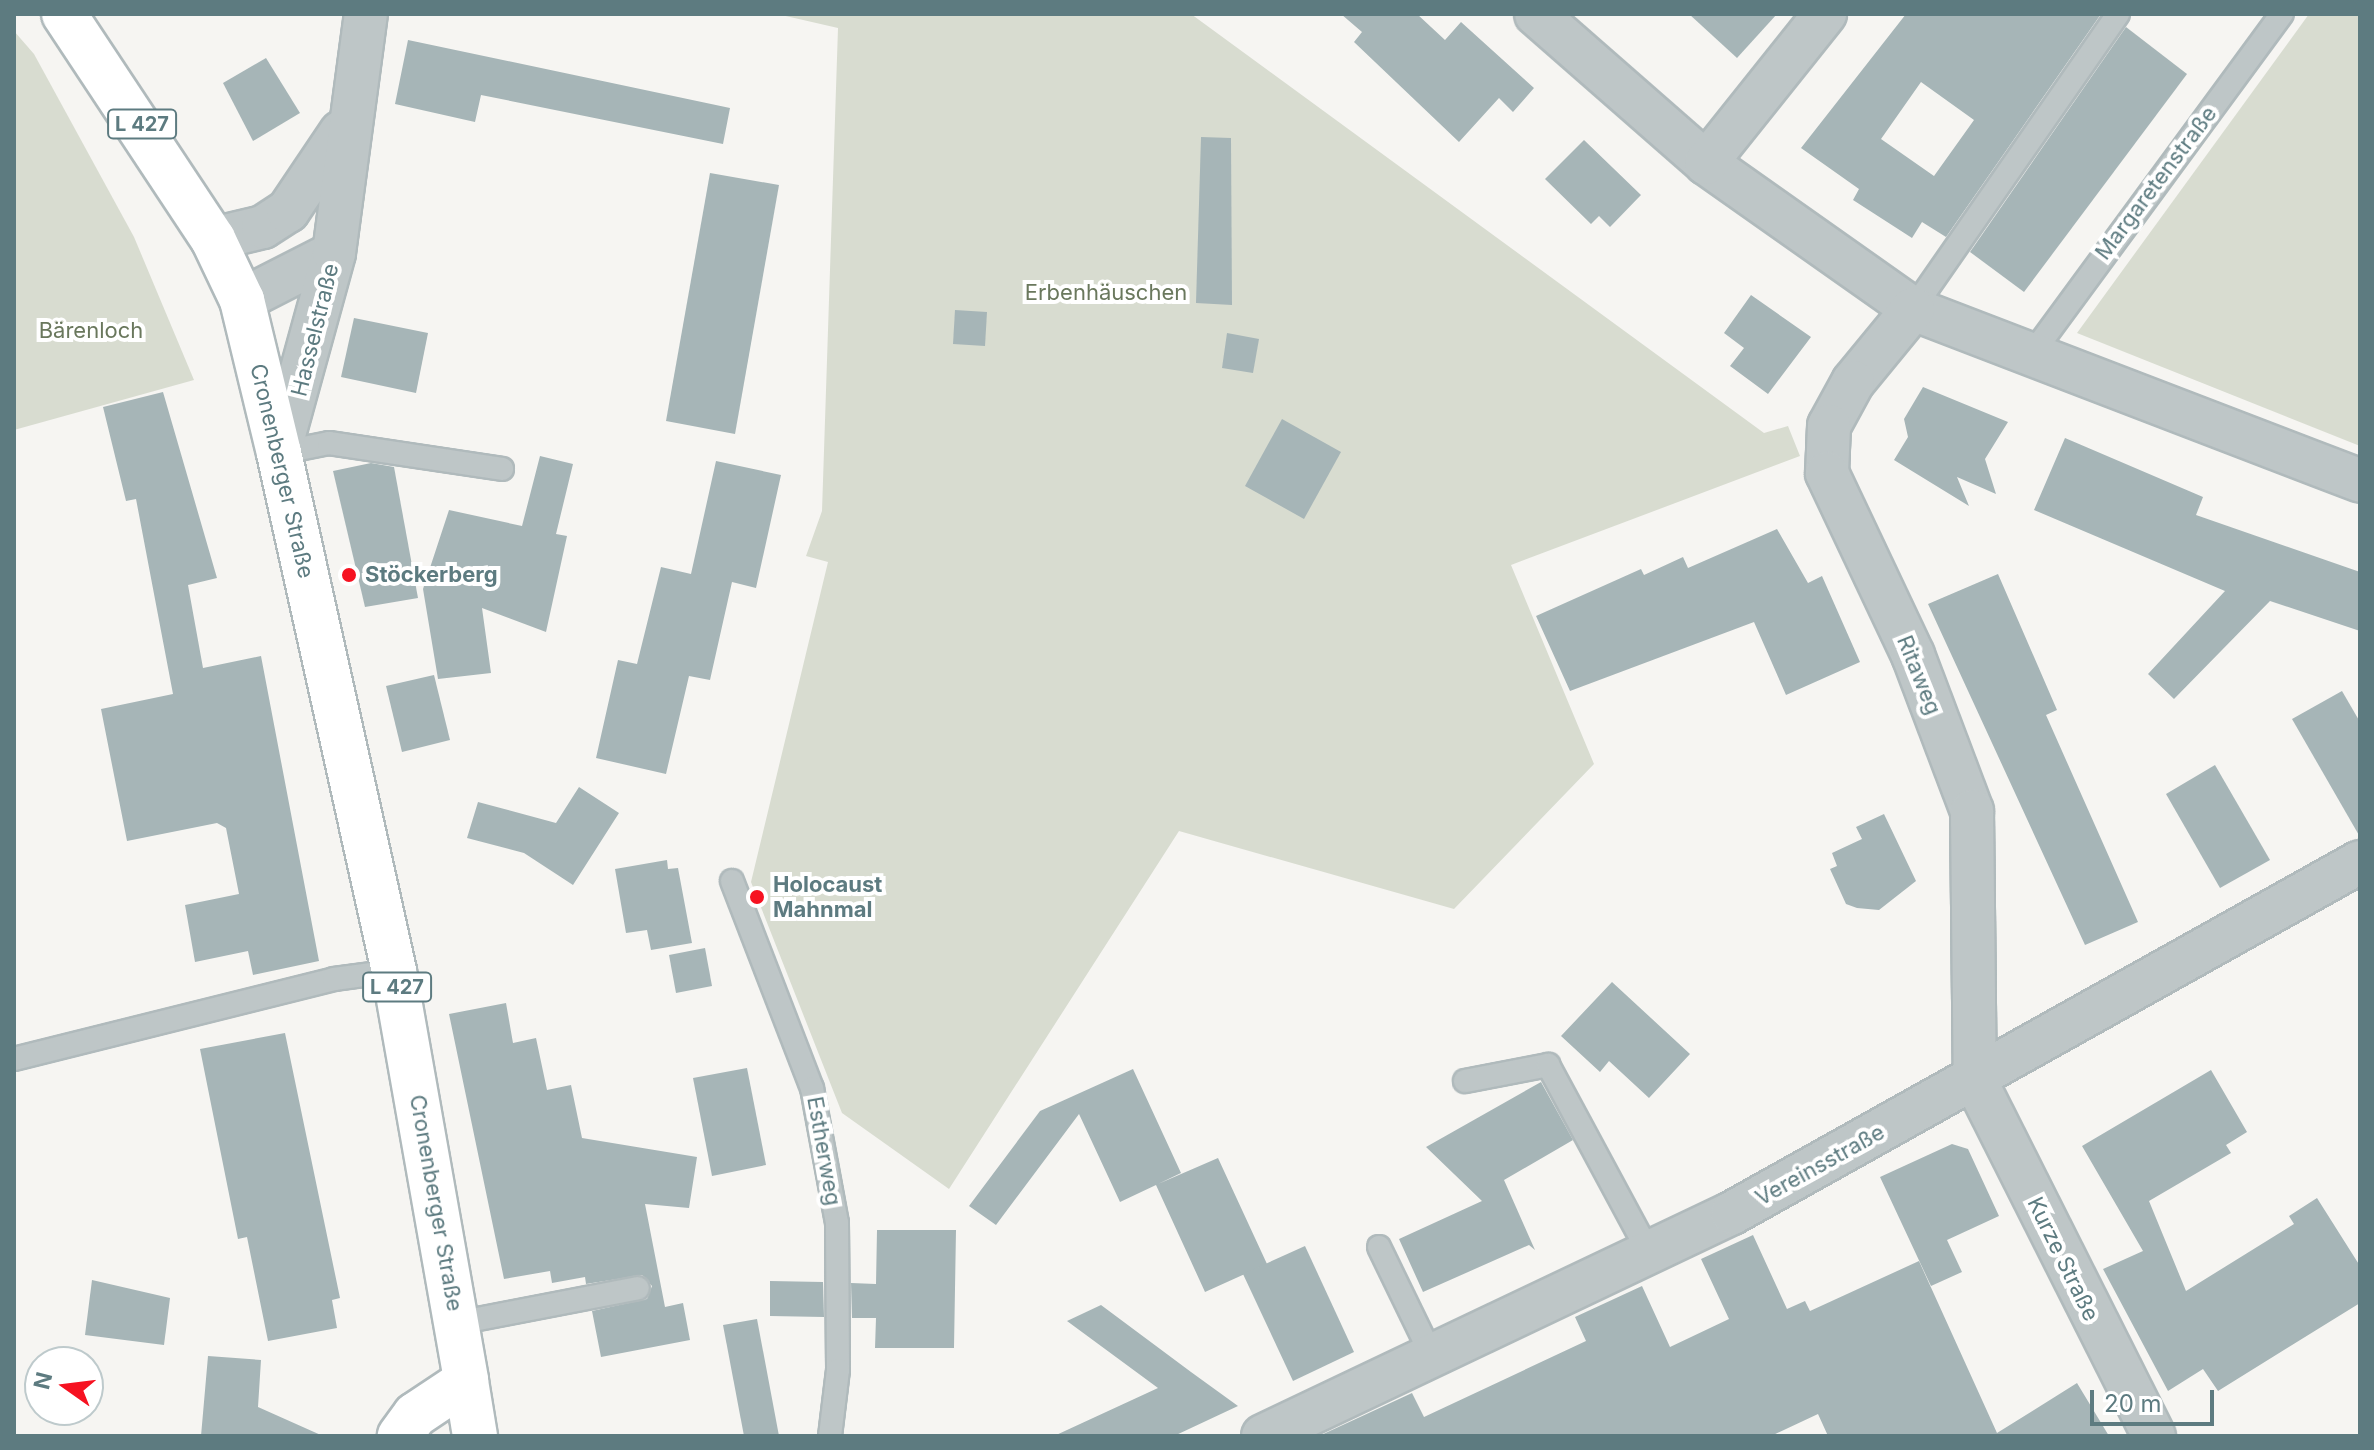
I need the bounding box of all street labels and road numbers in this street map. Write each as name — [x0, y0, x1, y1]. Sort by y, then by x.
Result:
street label: Margaretenstraße — [2090, 101, 2222, 265]
road number: L 427 — [106, 108, 178, 140]
street label: Hasselstraße — [286, 261, 344, 399]
street label: Cronenberger Straße — [244, 361, 320, 581]
street label: Ritaweg — [1891, 632, 1947, 718]
road number: L 427 — [361, 971, 433, 1003]
street label: Cronenberger Straße — [404, 1093, 468, 1313]
street label: Estherweg — [801, 1094, 847, 1208]
street label: Vereinsstraße — [1751, 1119, 1889, 1211]
street label: Kurze Straße — [2022, 1193, 2104, 1325]

